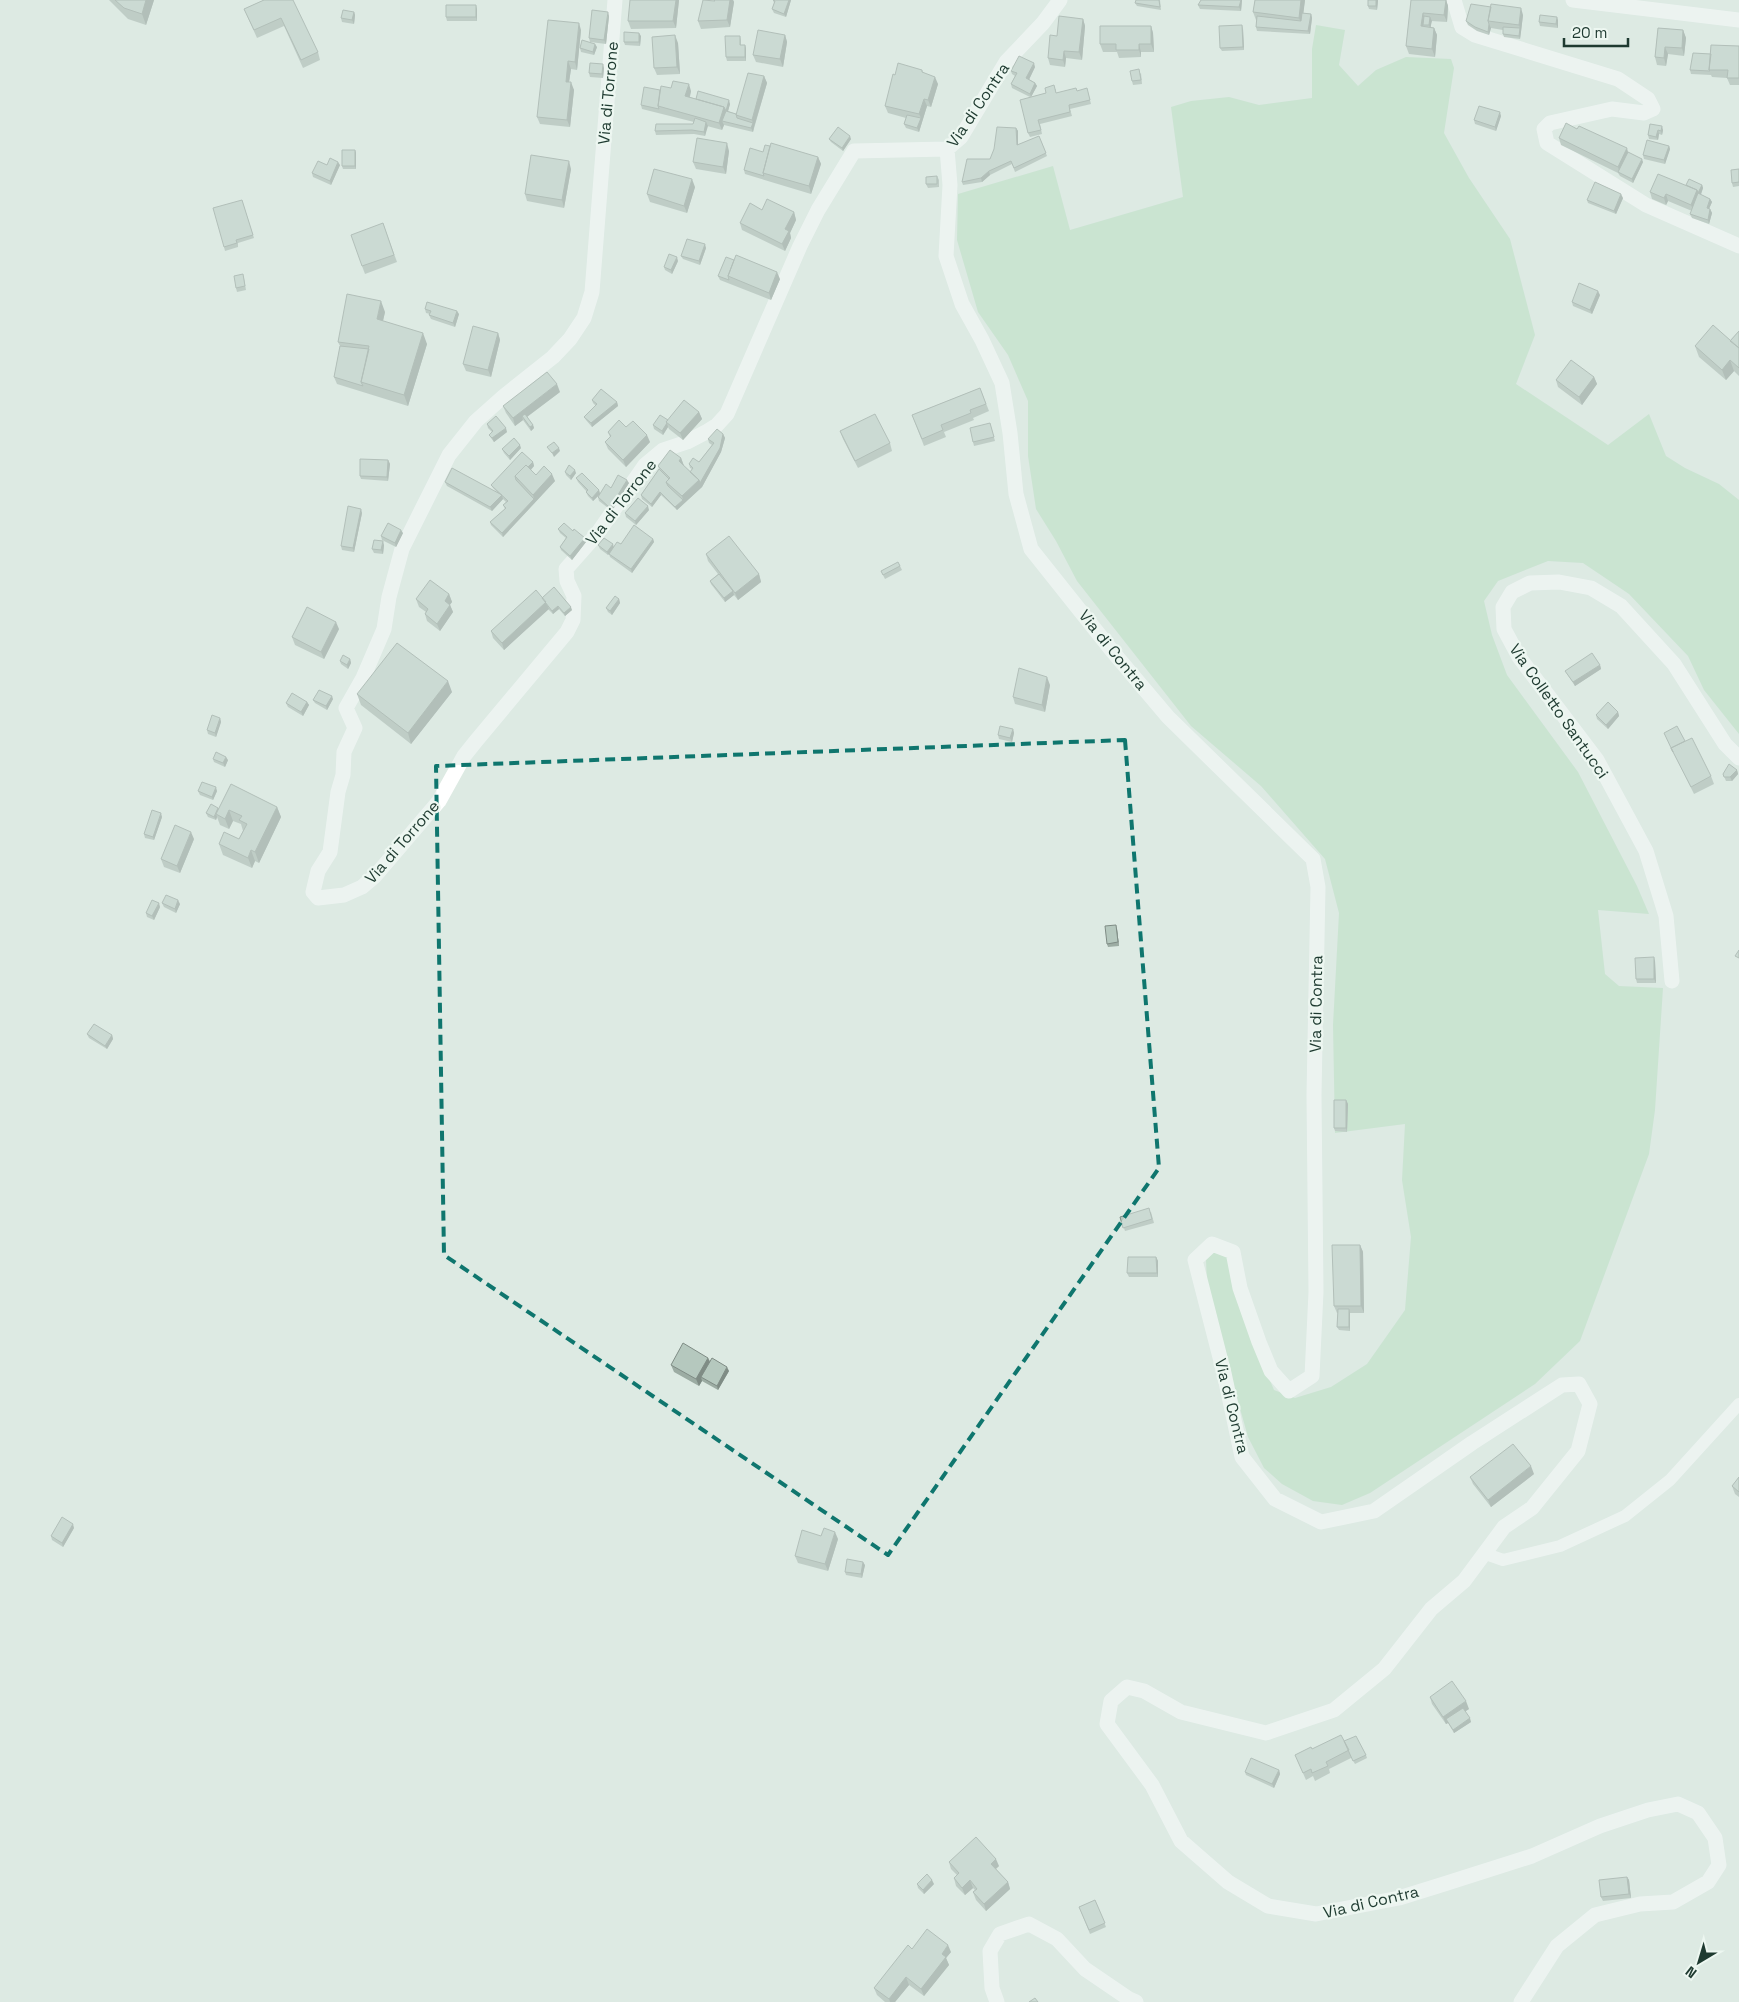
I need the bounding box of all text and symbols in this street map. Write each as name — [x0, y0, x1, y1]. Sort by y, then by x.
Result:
scale bar — [1564, 15, 1628, 47]
text: 20 m — [1572, 23, 1607, 42]
street label: Via di Torrone — [593, 40, 623, 146]
street label: Via di Contra — [942, 59, 1014, 151]
street label: Via di Torrone — [581, 455, 661, 549]
street label: Via di Contra — [1074, 605, 1152, 695]
street label: Via Colletto Santucci — [1505, 639, 1613, 783]
street label: Via di Torrone — [360, 796, 444, 888]
street label: Via di Contra — [1305, 955, 1327, 1053]
street label: Via di Contra — [1210, 1356, 1254, 1456]
street label: Via di Contra — [1321, 1881, 1421, 1923]
north arrow — [1674, 1937, 1724, 1987]
text: N — [1682, 1962, 1700, 1982]

